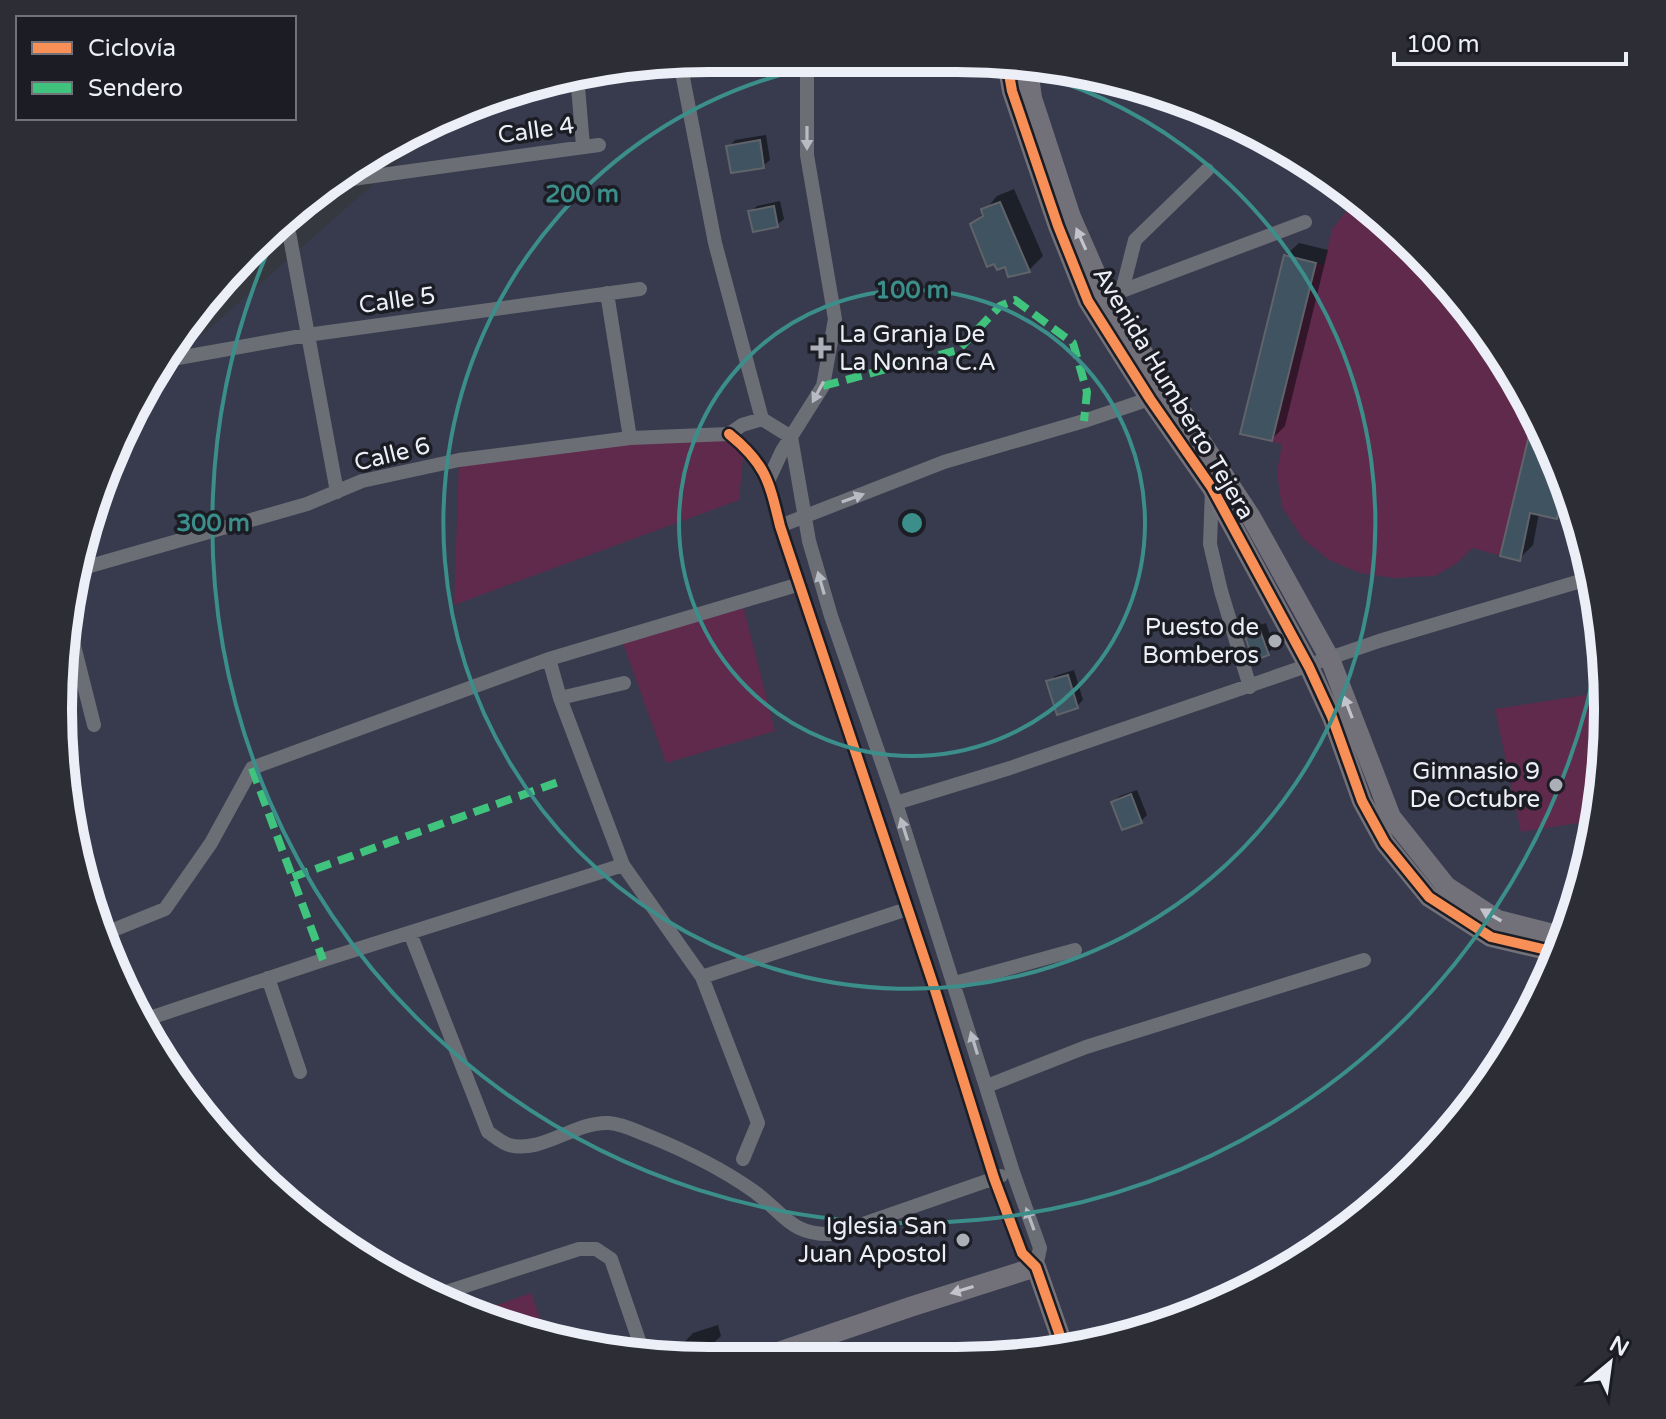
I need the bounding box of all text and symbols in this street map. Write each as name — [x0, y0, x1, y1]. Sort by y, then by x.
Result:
legend — [16, 16, 296, 120]
scale bar — [1394, 16, 1626, 66]
text: 100 m — [1406, 30, 1480, 59]
text: Ciclovía — [88, 34, 176, 63]
text: Sendero — [88, 74, 183, 103]
street label: Calle 4 — [496, 111, 576, 150]
one-way arrow — [801, 126, 813, 151]
text: 200 m — [545, 180, 619, 209]
one-way arrow — [1074, 227, 1087, 251]
street label: Avenida Humberto Tejera — [1086, 262, 1261, 525]
text: 100 m — [875, 276, 949, 305]
street label: Calle 5 — [357, 281, 437, 320]
place label: La Granja De La Nonna C.A — [839, 320, 996, 377]
marker: La Granja De La Nonna C.A — [810, 337, 832, 359]
one-way arrow — [811, 381, 824, 404]
street label: Calle 6 — [351, 431, 433, 478]
one-way arrow — [841, 491, 865, 504]
text: 300 m — [176, 509, 250, 538]
centre of rings — [898, 509, 926, 537]
one-way arrow — [815, 571, 827, 596]
place label: Puesto de Bomberos — [1142, 613, 1259, 670]
marker: Puesto de Bomberos — [1266, 632, 1284, 650]
one-way arrow — [1341, 695, 1354, 719]
place label: Gimnasio 9 De Octubre — [1409, 757, 1540, 814]
marker: Gimnasio 9 De Octubre — [1547, 776, 1565, 794]
one-way arrow — [898, 817, 910, 841]
one-way arrow — [1480, 908, 1502, 922]
one-way arrow — [967, 1031, 980, 1055]
one-way arrow — [1023, 1207, 1036, 1231]
place label: Iglesia San Juan Apostol — [798, 1212, 947, 1269]
marker: Iglesia San Juan Apostol — [954, 1231, 972, 1249]
one-way arrow — [949, 1285, 973, 1297]
north arrow — [1570, 1323, 1650, 1403]
text: N — [1605, 1331, 1633, 1362]

